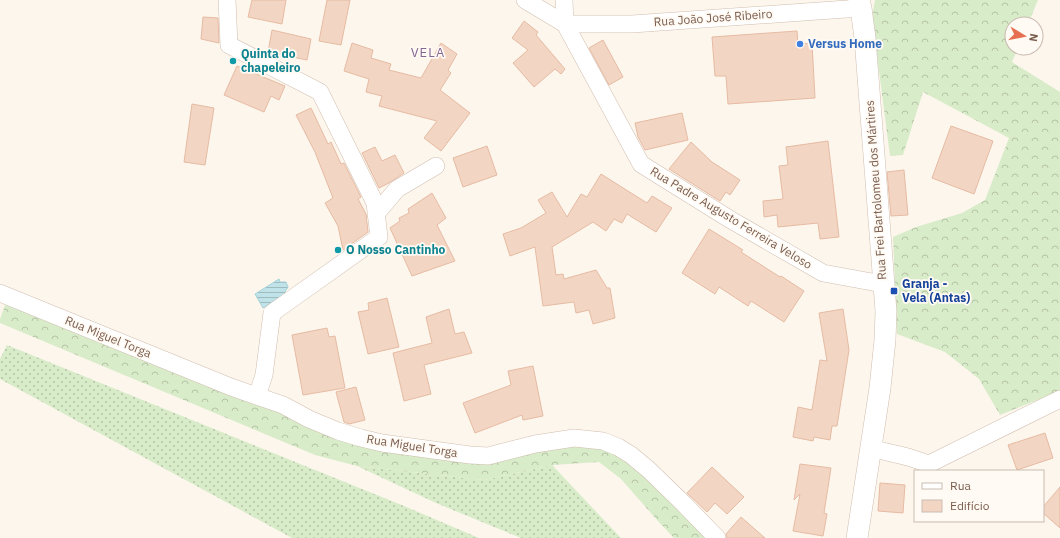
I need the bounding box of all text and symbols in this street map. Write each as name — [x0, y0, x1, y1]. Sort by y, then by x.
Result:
street label: Rua João José Ribeiro — [653, 6, 773, 29]
north arrow — [1004, 16, 1044, 56]
text: N — [1026, 33, 1041, 43]
place label: Versus Home — [808, 36, 882, 51]
marker: Versus Home — [795, 39, 805, 49]
district label: VELA — [411, 44, 445, 61]
place label: Quinta do chapeleiro — [241, 46, 301, 75]
marker: Quinta do chapeleiro — [228, 56, 238, 66]
street label: Rua Frei Bartolomeu dos Mártires — [862, 99, 889, 280]
street label: Rua Padre Augusto Ferreira Veloso — [648, 163, 815, 272]
place label: O Nosso Cantinho — [346, 242, 446, 257]
marker: O Nosso Cantinho — [333, 245, 343, 255]
place label: Granja - Vela (Antas) — [902, 276, 970, 305]
marker: Granja - Vela (Antas) — [889, 286, 899, 296]
street label: Rua Miguel Torga — [63, 312, 154, 361]
street label: Rua Miguel Torga — [366, 431, 459, 460]
legend — [914, 470, 1044, 522]
text: Rua — [950, 478, 971, 493]
text: Edifício — [950, 498, 990, 513]

